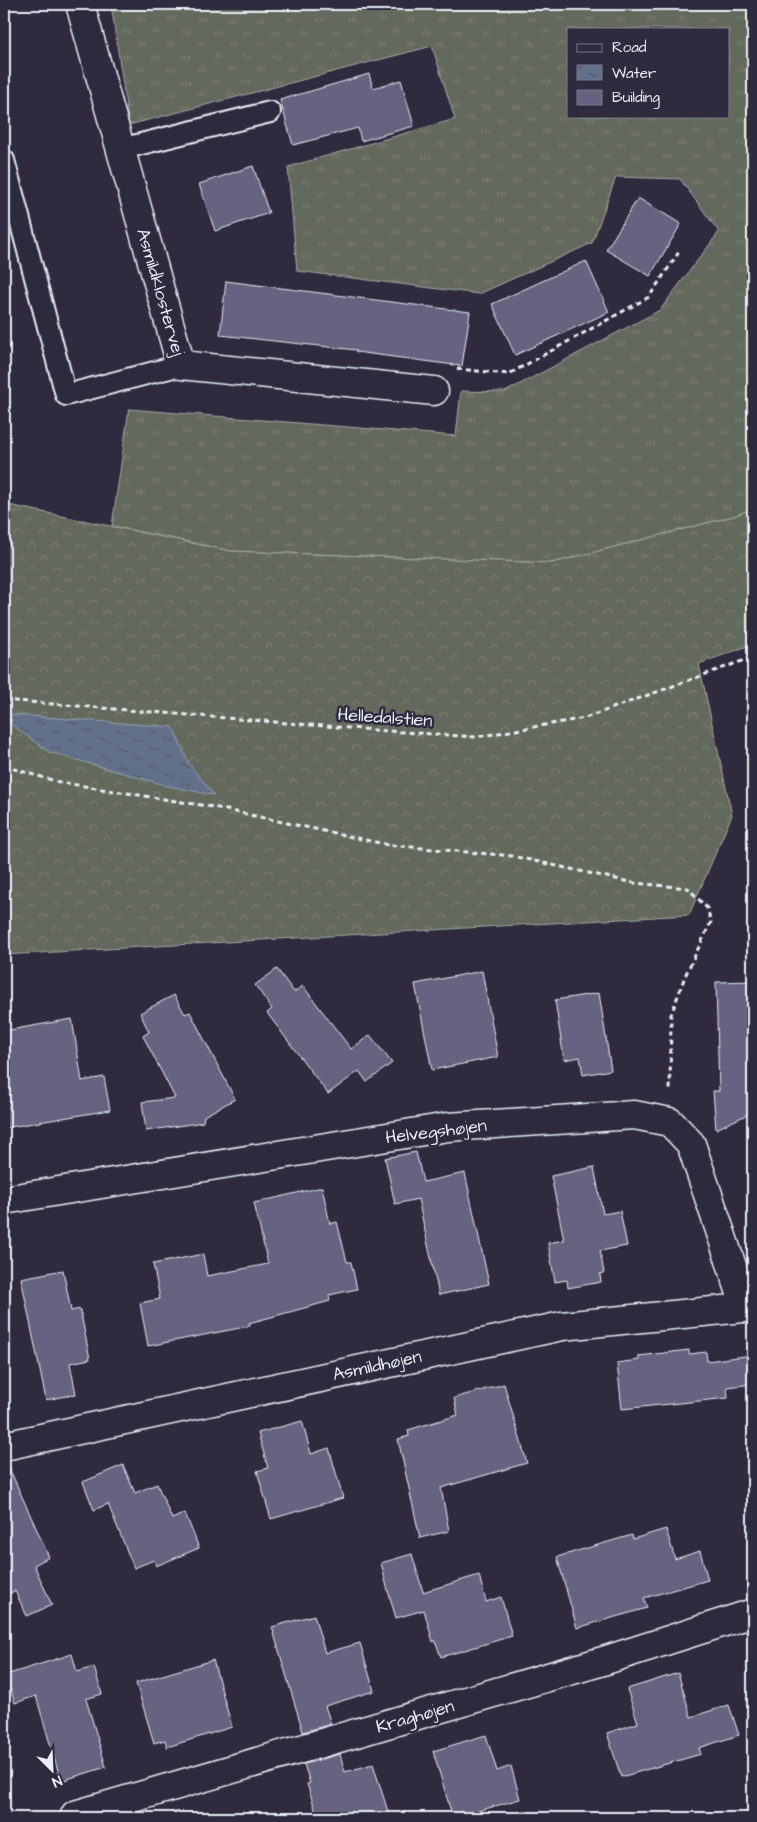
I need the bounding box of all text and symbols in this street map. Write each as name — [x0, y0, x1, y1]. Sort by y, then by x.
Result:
legend — [567, 28, 730, 118]
text: Road — [612, 37, 647, 58]
text: Water — [612, 63, 656, 84]
text: Building — [612, 87, 660, 109]
street label: Asmildklostervej — [130, 225, 191, 360]
street label: Helledalstien — [337, 702, 433, 733]
street label: Helvegshøjen — [384, 1113, 488, 1151]
street label: Asmildhøjen — [330, 1344, 424, 1387]
street label: Kraghøjen — [373, 1693, 457, 1741]
north arrow — [28, 1744, 78, 1794]
text: N — [49, 1770, 65, 1792]

